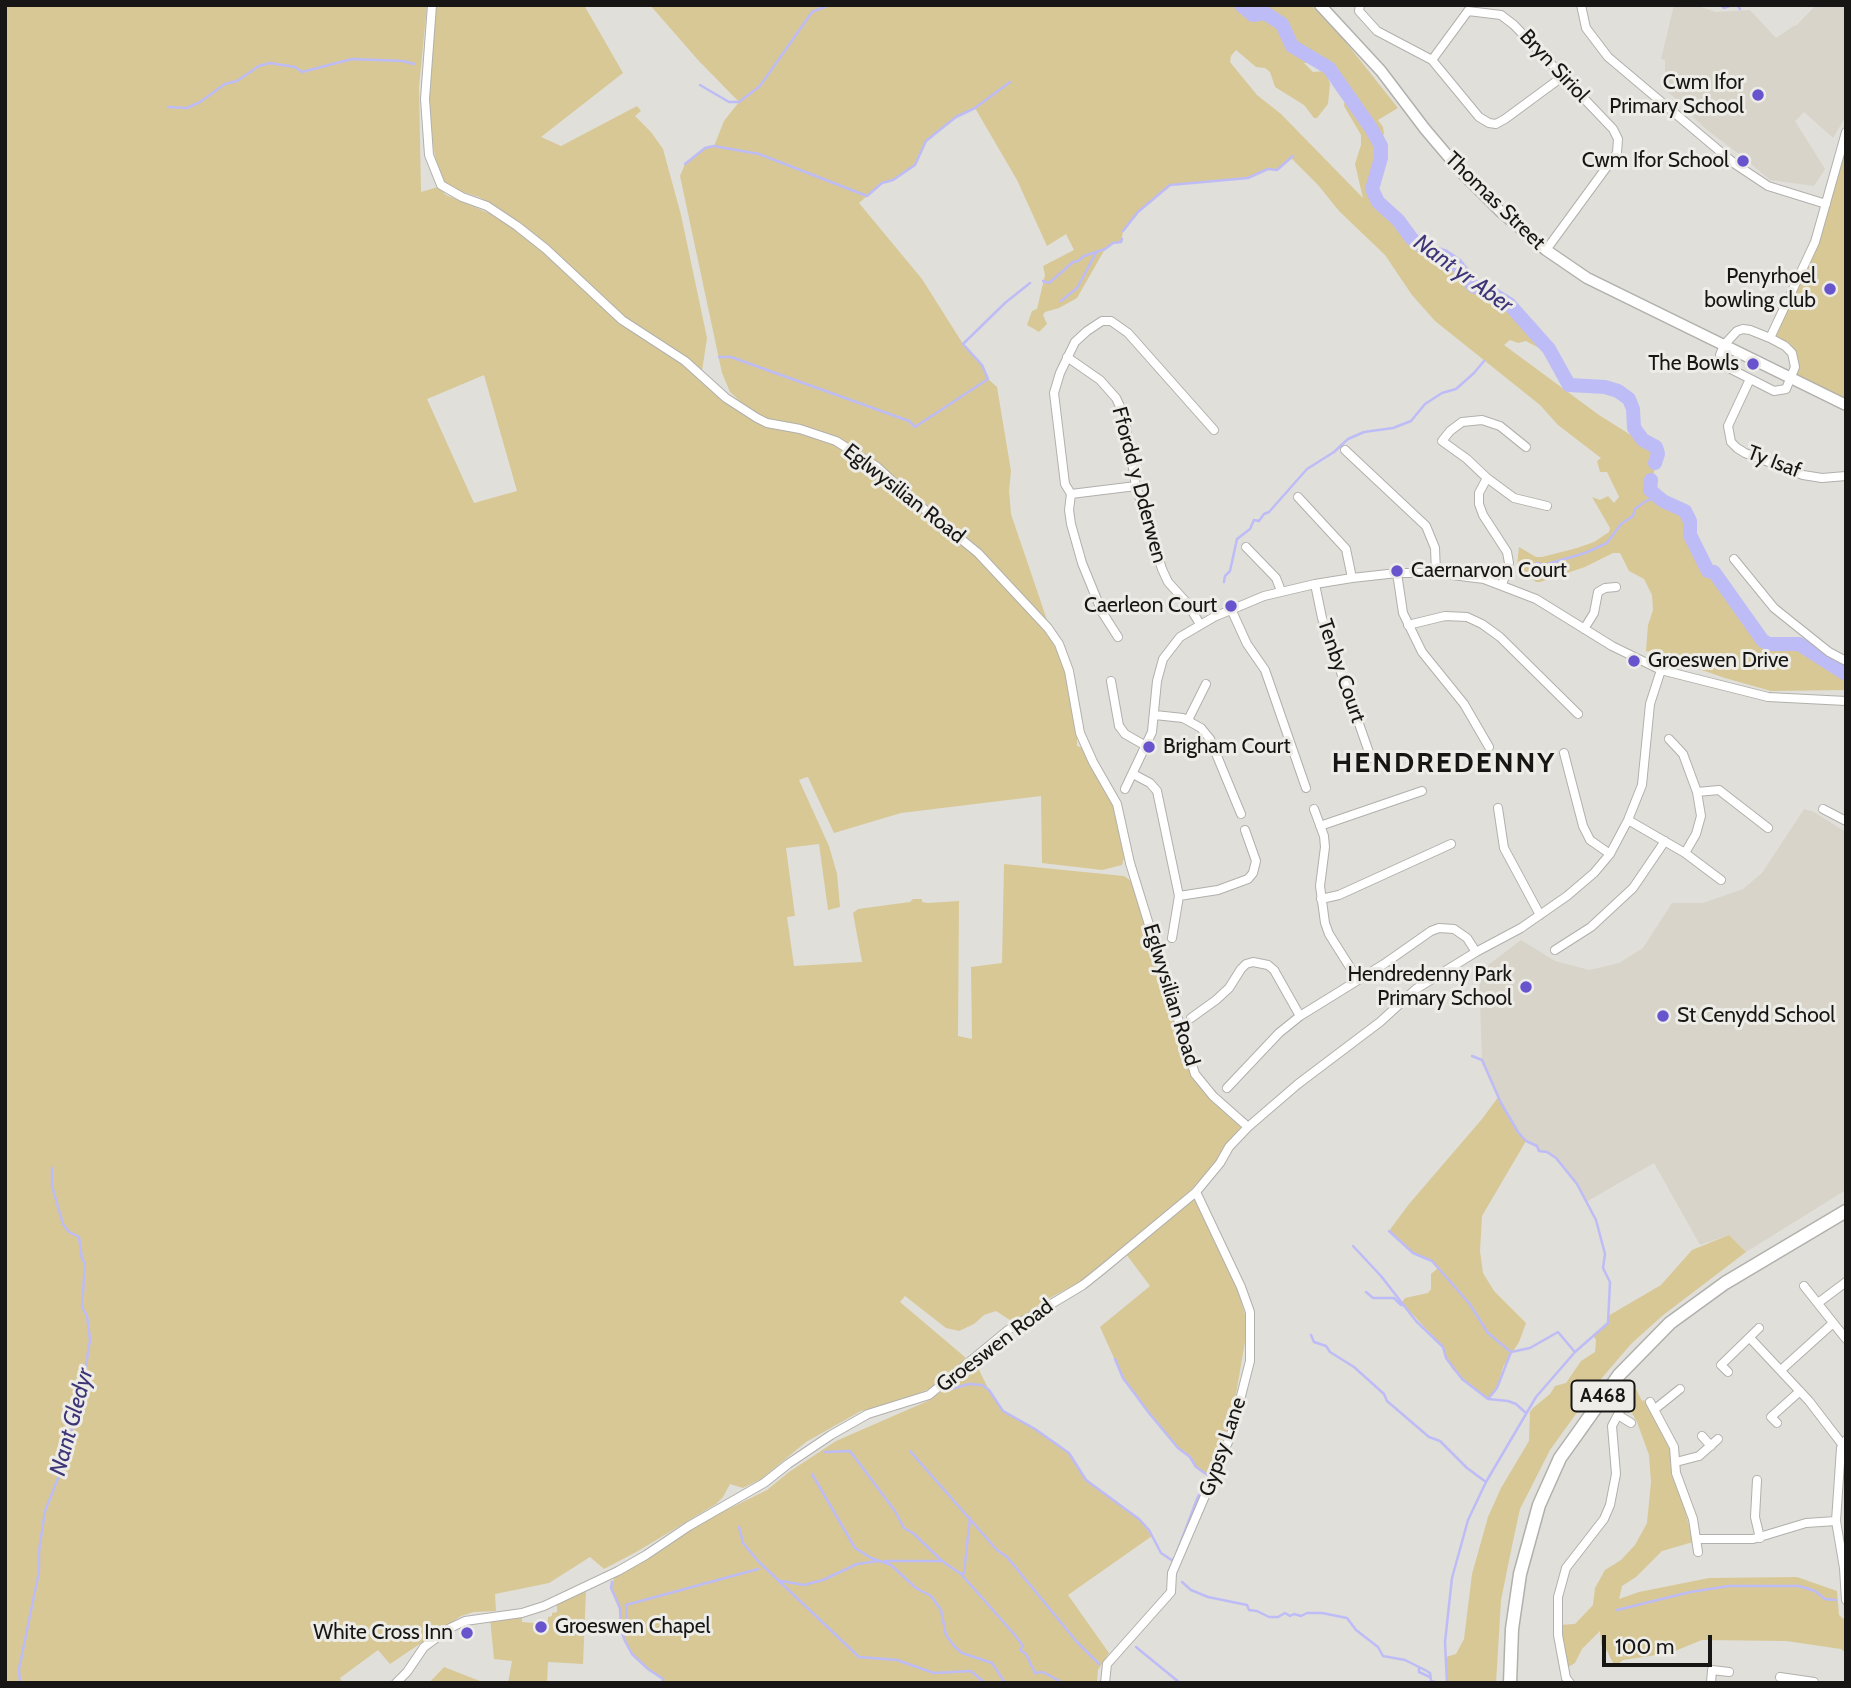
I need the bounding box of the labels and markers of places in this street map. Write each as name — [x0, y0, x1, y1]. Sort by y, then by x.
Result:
place label: Cwm Ifor Primary School — [1609, 70, 1744, 120]
marker: Cwm Ifor Primary School — [1750, 87, 1766, 103]
place label: Cwm Ifor School — [1582, 148, 1729, 174]
marker: Cwm Ifor School — [1735, 153, 1751, 169]
place label: Penyrhoel bowling club — [1704, 264, 1816, 314]
marker: Penyrhoel bowling club — [1822, 281, 1838, 297]
place label: The Bowls — [1648, 351, 1739, 377]
marker: The Bowls — [1745, 356, 1761, 372]
place label: Caernarvon Court — [1411, 558, 1567, 584]
marker: Caernarvon Court — [1389, 563, 1405, 579]
place label: Caerleon Court — [1084, 593, 1217, 619]
marker: Caerleon Court — [1223, 598, 1239, 614]
place label: Groeswen Drive — [1648, 648, 1789, 674]
marker: Groeswen Drive — [1626, 653, 1642, 669]
place label: Brigham Court — [1163, 734, 1290, 760]
marker: Brigham Court — [1141, 739, 1157, 755]
place label: Hendredenny Park Primary School — [1347, 962, 1512, 1012]
marker: Hendredenny Park Primary School — [1518, 979, 1534, 995]
place label: St Cenydd School — [1677, 1003, 1835, 1029]
marker: St Cenydd School — [1655, 1008, 1671, 1024]
place label: Groeswen Chapel — [555, 1614, 710, 1640]
marker: Groeswen Chapel — [533, 1619, 549, 1635]
place label: White Cross Inn — [313, 1620, 453, 1646]
marker: White Cross Inn — [459, 1625, 475, 1641]

